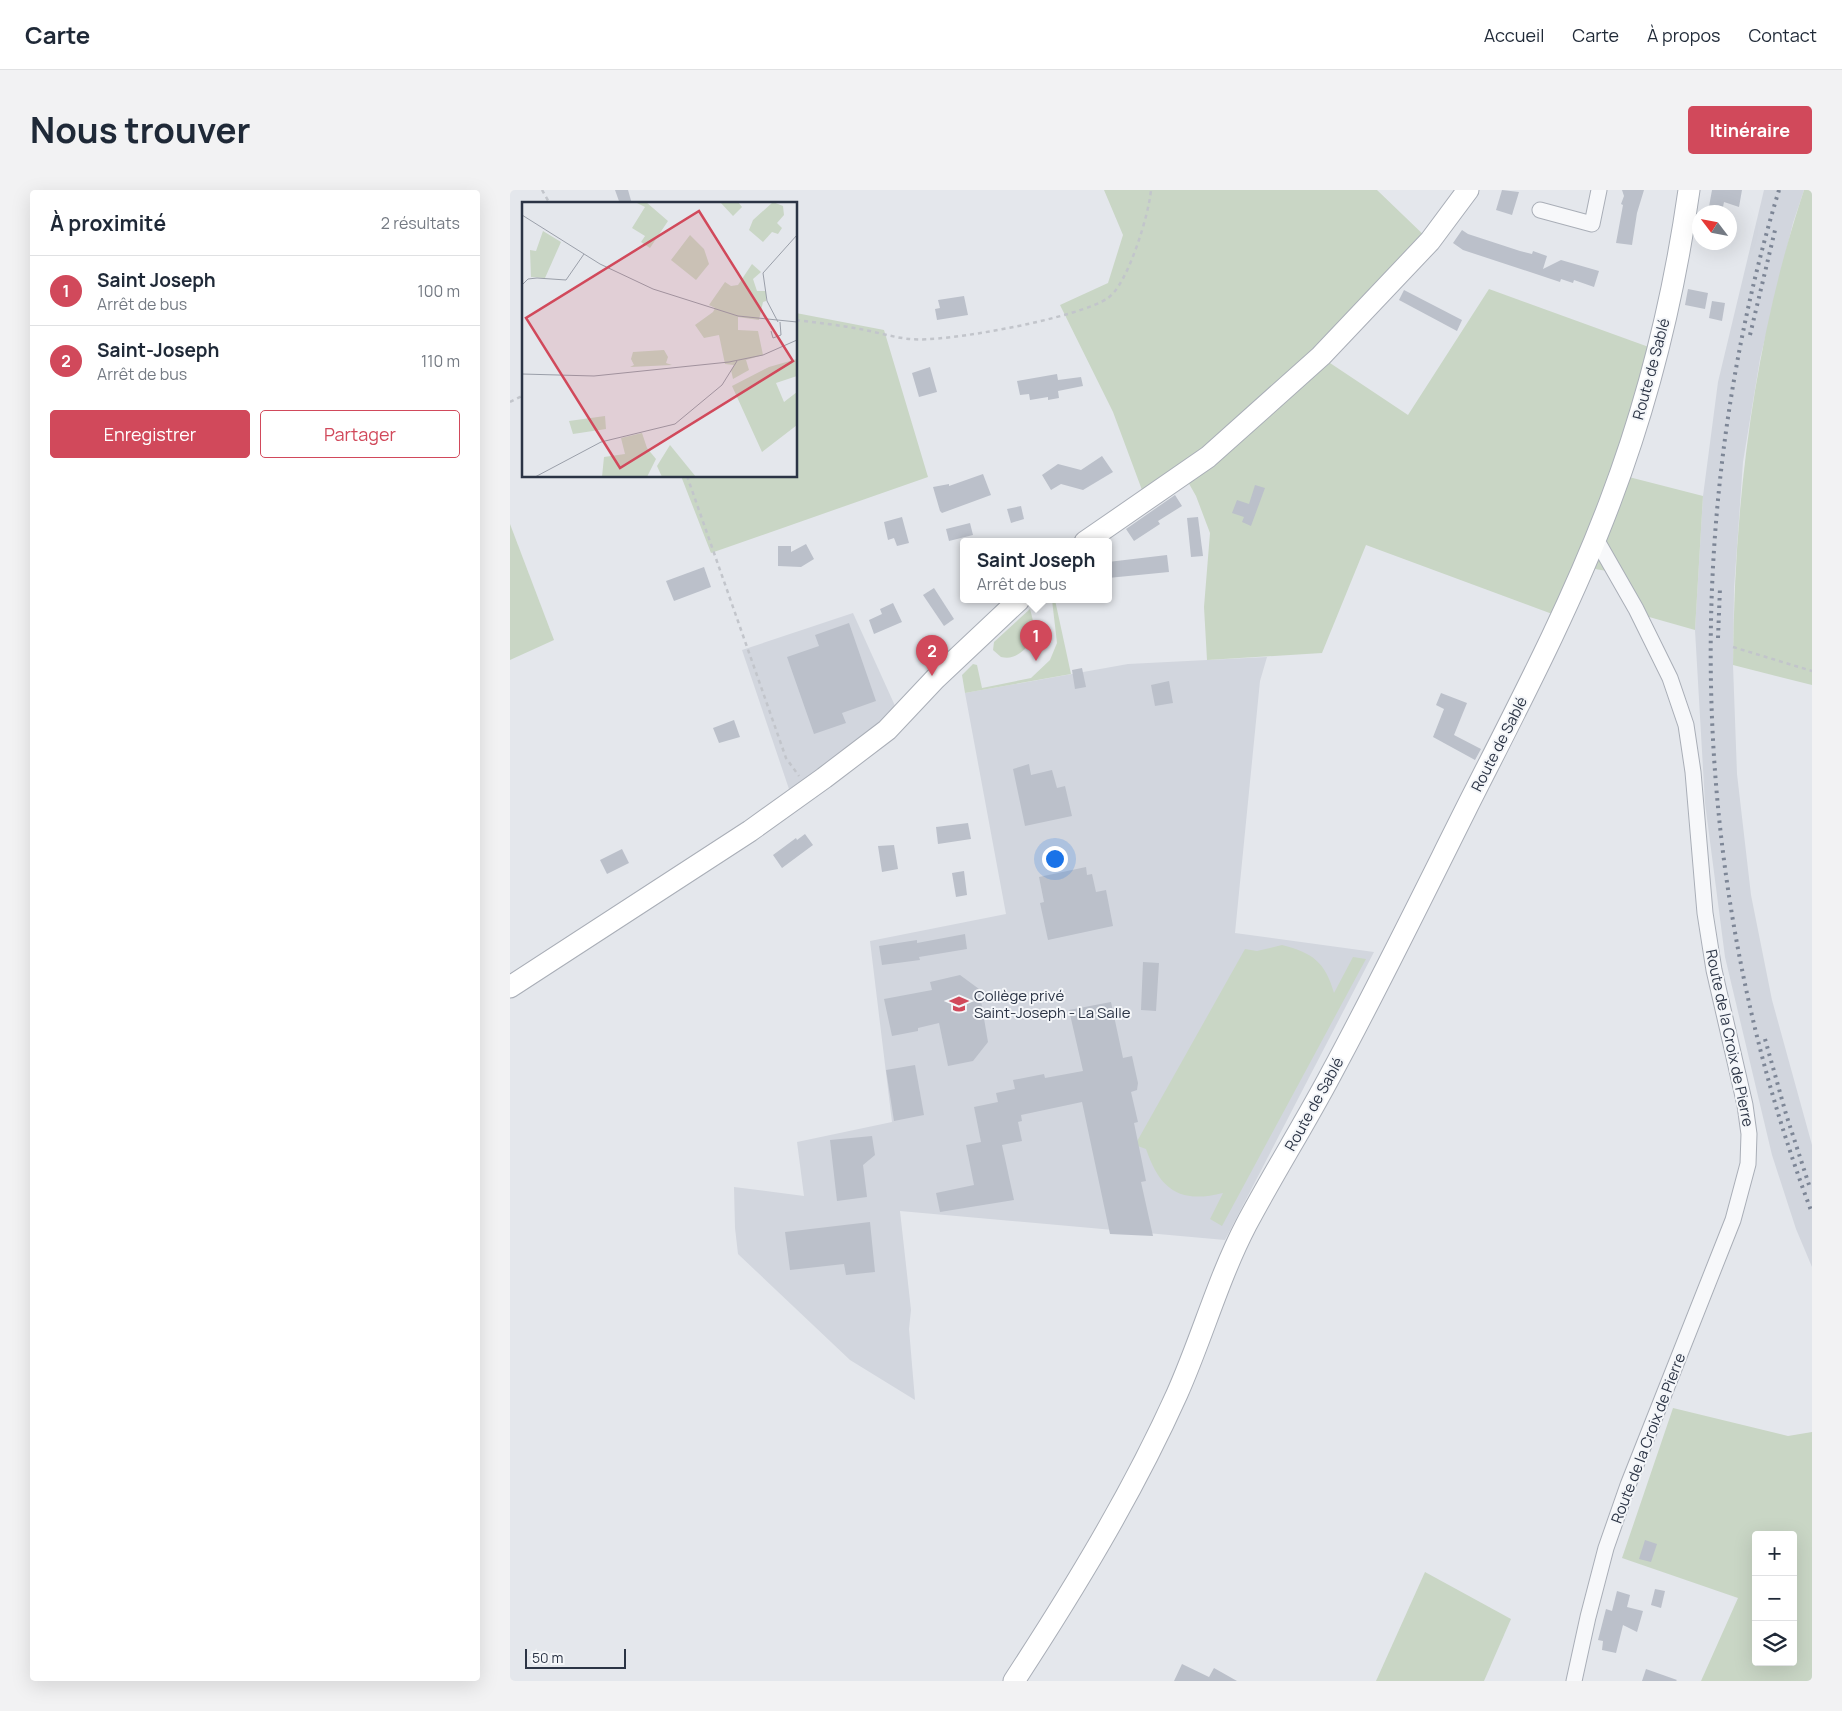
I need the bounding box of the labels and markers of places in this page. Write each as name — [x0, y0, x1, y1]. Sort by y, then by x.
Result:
pin: 1 — [1020, 620, 1052, 661]
pin: 2 — [916, 635, 948, 676]
place label: Collège privé Saint-Joseph - La Salle — [974, 985, 1131, 1023]
school or university icon: Collège privé Saint-Joseph - La Salle — [948, 993, 970, 1015]

